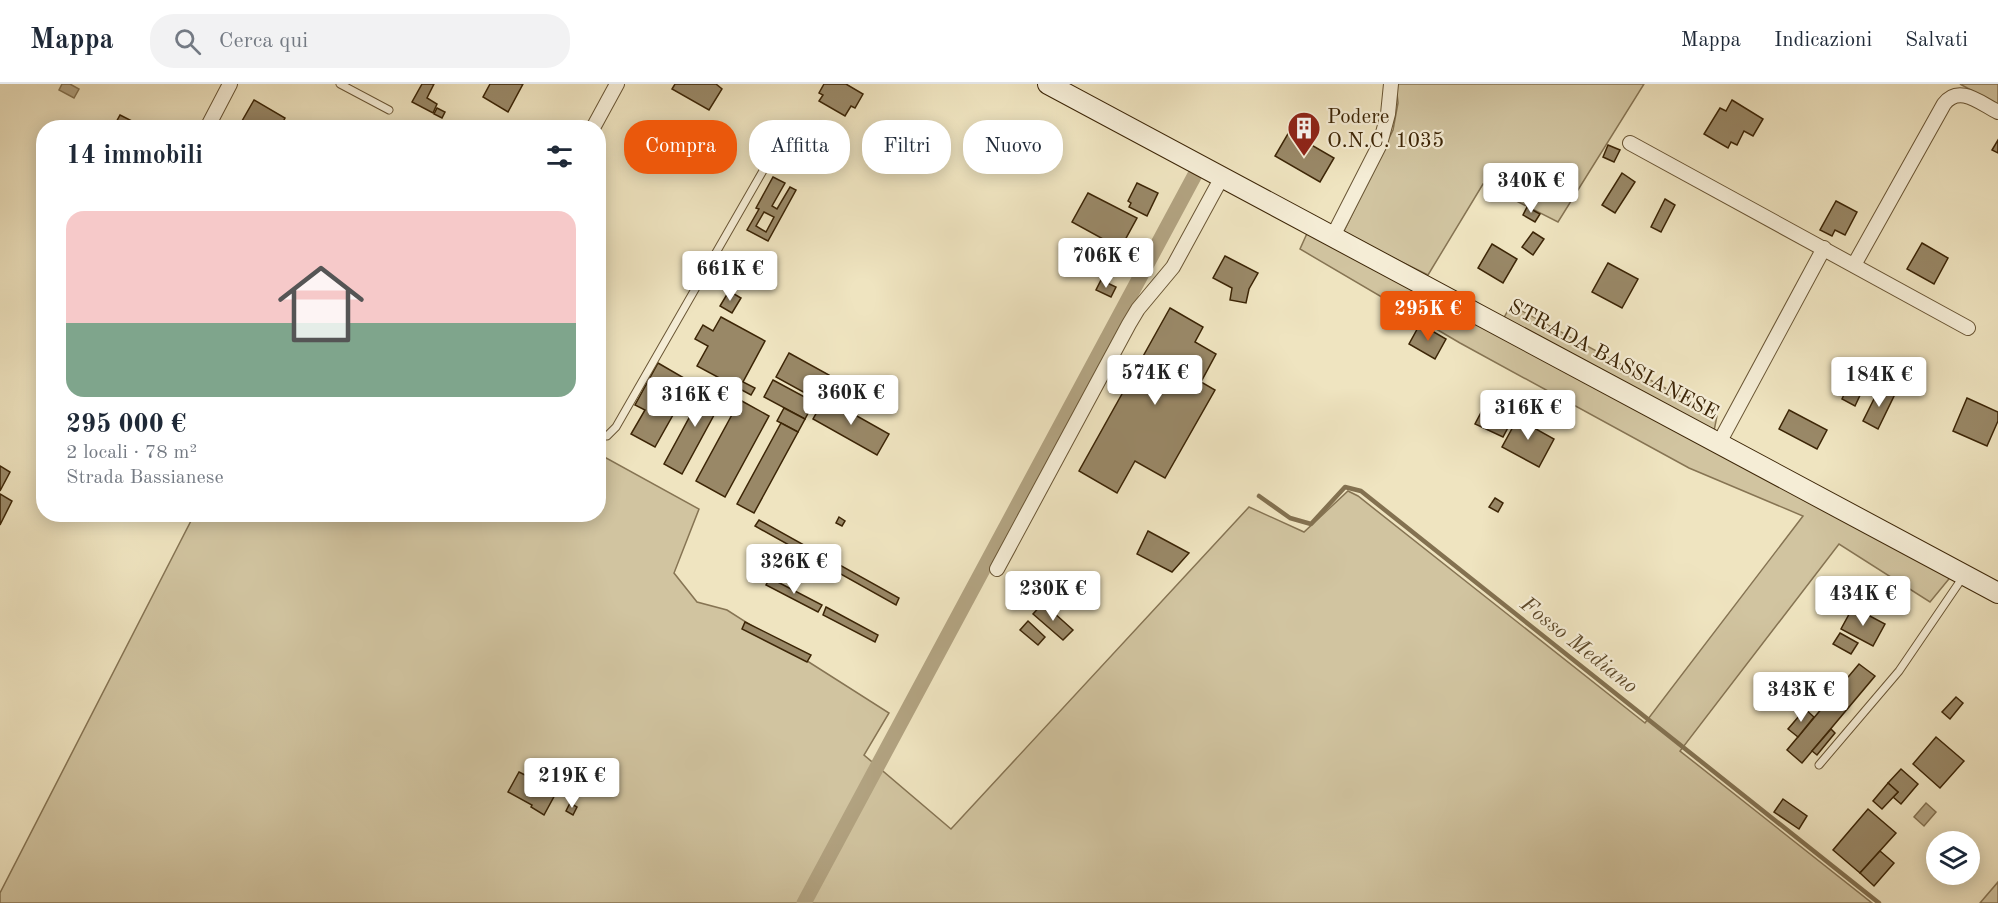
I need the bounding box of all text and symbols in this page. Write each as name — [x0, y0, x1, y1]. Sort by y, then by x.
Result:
search box — [150, 14, 570, 68]
icon: search — [171, 25, 204, 58]
text: Mappa — [30, 27, 114, 55]
text: Cerca qui — [219, 30, 308, 52]
text: Mappa — [1681, 30, 1741, 51]
text: Indicazioni — [1774, 30, 1872, 51]
text: Salvati — [1905, 30, 1968, 51]
place label: Podere O.N.C. 1035 — [1327, 107, 1444, 152]
building icon: Podere O.N.C. 1035 — [1286, 110, 1322, 157]
chip: Compra — [624, 120, 737, 174]
chip: Affitta — [749, 120, 850, 174]
chip: Filtri — [862, 120, 951, 174]
chip: Nuovo — [963, 120, 1063, 174]
icon: filters — [543, 140, 576, 173]
text: 14 immobili — [66, 143, 203, 169]
pin: 340K € — [1482, 163, 1580, 214]
text: 340K € — [1497, 172, 1565, 192]
pin: 706K € — [1057, 238, 1155, 289]
text: 706K € — [1072, 247, 1140, 267]
icon: home — [267, 250, 375, 358]
pin: 661K € — [681, 251, 779, 302]
text: 661K € — [696, 260, 764, 280]
pin: 295K € — [1379, 291, 1477, 342]
street label: STRADA BASSIANESE — [1505, 296, 1722, 425]
text: 295K € — [1394, 300, 1462, 320]
pin: 574K € — [1106, 355, 1204, 406]
pin: 184K € — [1830, 357, 1928, 408]
text: 574K € — [1121, 364, 1189, 384]
text: 184K € — [1845, 366, 1913, 386]
pin: 360K € — [802, 375, 900, 426]
pin: 316K € — [646, 377, 744, 428]
text: 360K € — [817, 384, 885, 404]
text: 316K € — [661, 386, 729, 406]
pin: 316K € — [1479, 390, 1577, 441]
text: 316K € — [1494, 399, 1562, 419]
text: 295 000 € — [66, 412, 186, 438]
text: 2 locali · 78 m² — [66, 443, 197, 463]
text: Strada Bassianese — [66, 468, 224, 488]
pin: 326K € — [745, 544, 843, 595]
text: 326K € — [760, 553, 828, 573]
pin: 230K € — [1004, 571, 1102, 622]
pin: 434K € — [1814, 576, 1912, 627]
text: 230K € — [1019, 580, 1087, 600]
text: 434K € — [1829, 585, 1897, 605]
water label: Fosso Mediano — [1515, 593, 1642, 698]
pin: 343K € — [1752, 672, 1850, 723]
text: 343K € — [1767, 681, 1835, 701]
pin: 219K € — [523, 758, 621, 809]
text: 219K € — [538, 767, 606, 787]
map controls — [1926, 831, 1980, 885]
button: layers — [1926, 831, 1980, 885]

